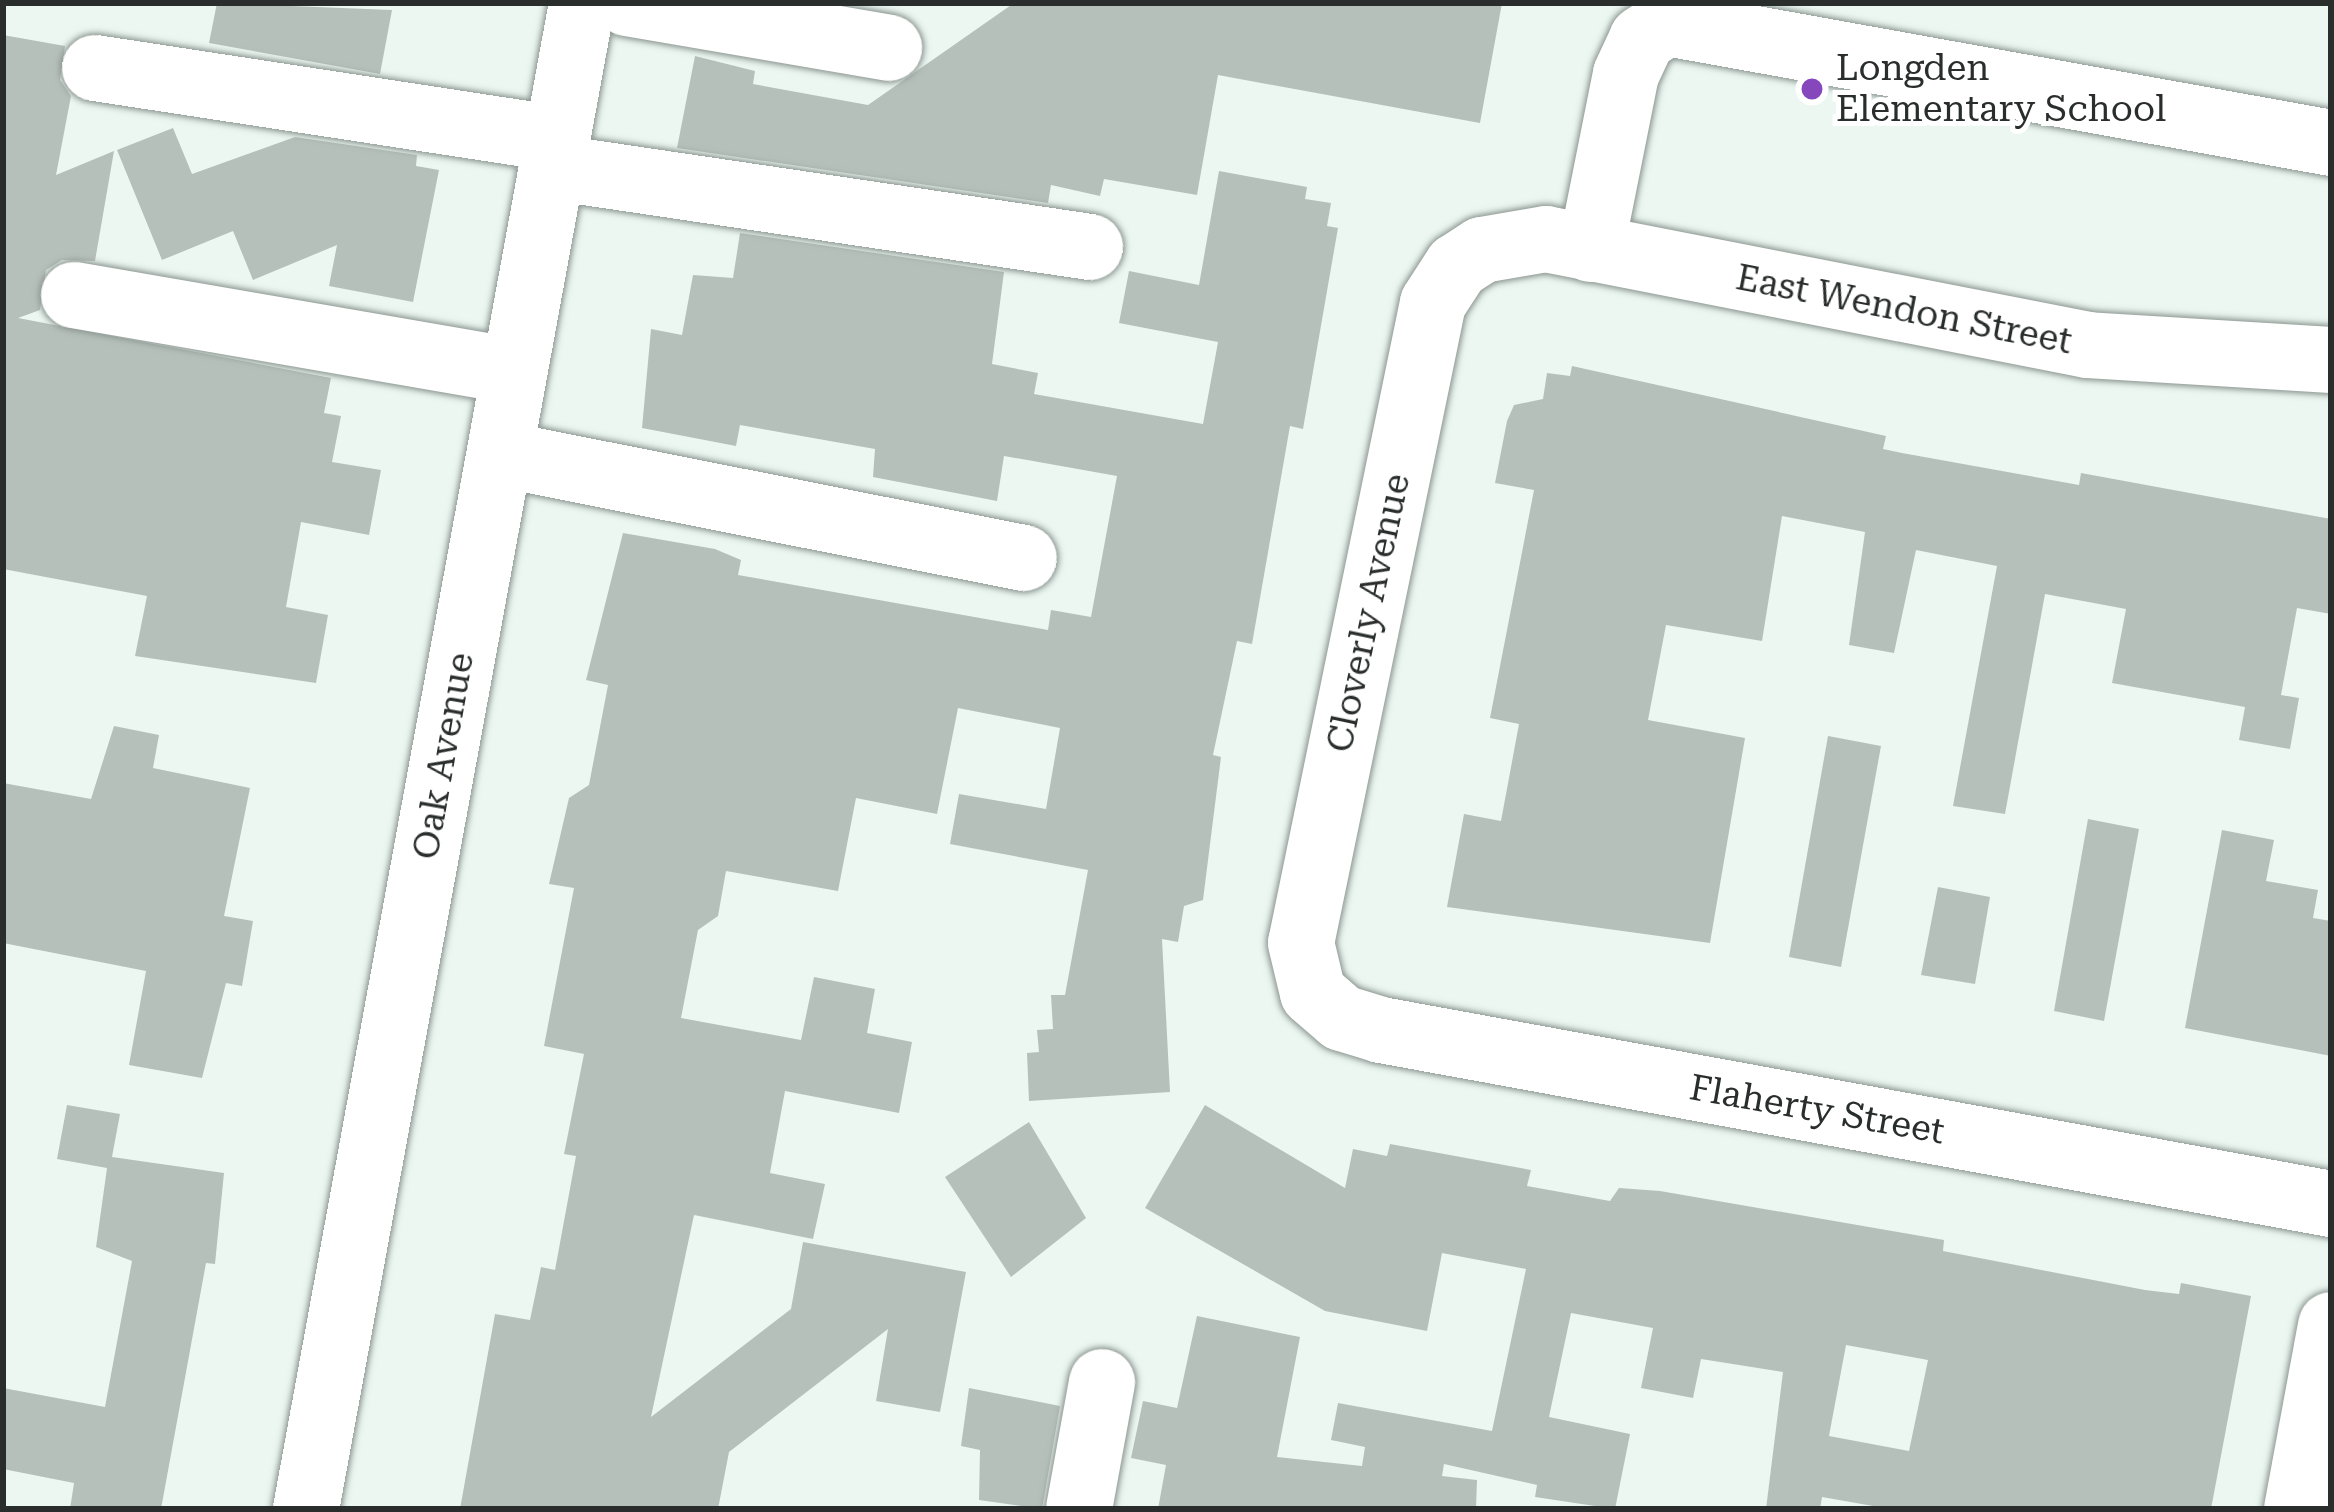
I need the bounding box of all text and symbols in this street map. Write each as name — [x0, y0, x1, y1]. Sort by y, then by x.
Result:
place label: Longden Elementary School — [1836, 46, 2166, 131]
marker: Longden Elementary School — [1799, 76, 1825, 102]
street label: East Wendon Street — [1732, 256, 2076, 364]
street label: Cloverly Avenue — [1318, 470, 1420, 756]
street label: Oak Avenue — [405, 649, 483, 863]
street label: Flaherty Street — [1686, 1066, 1948, 1154]

